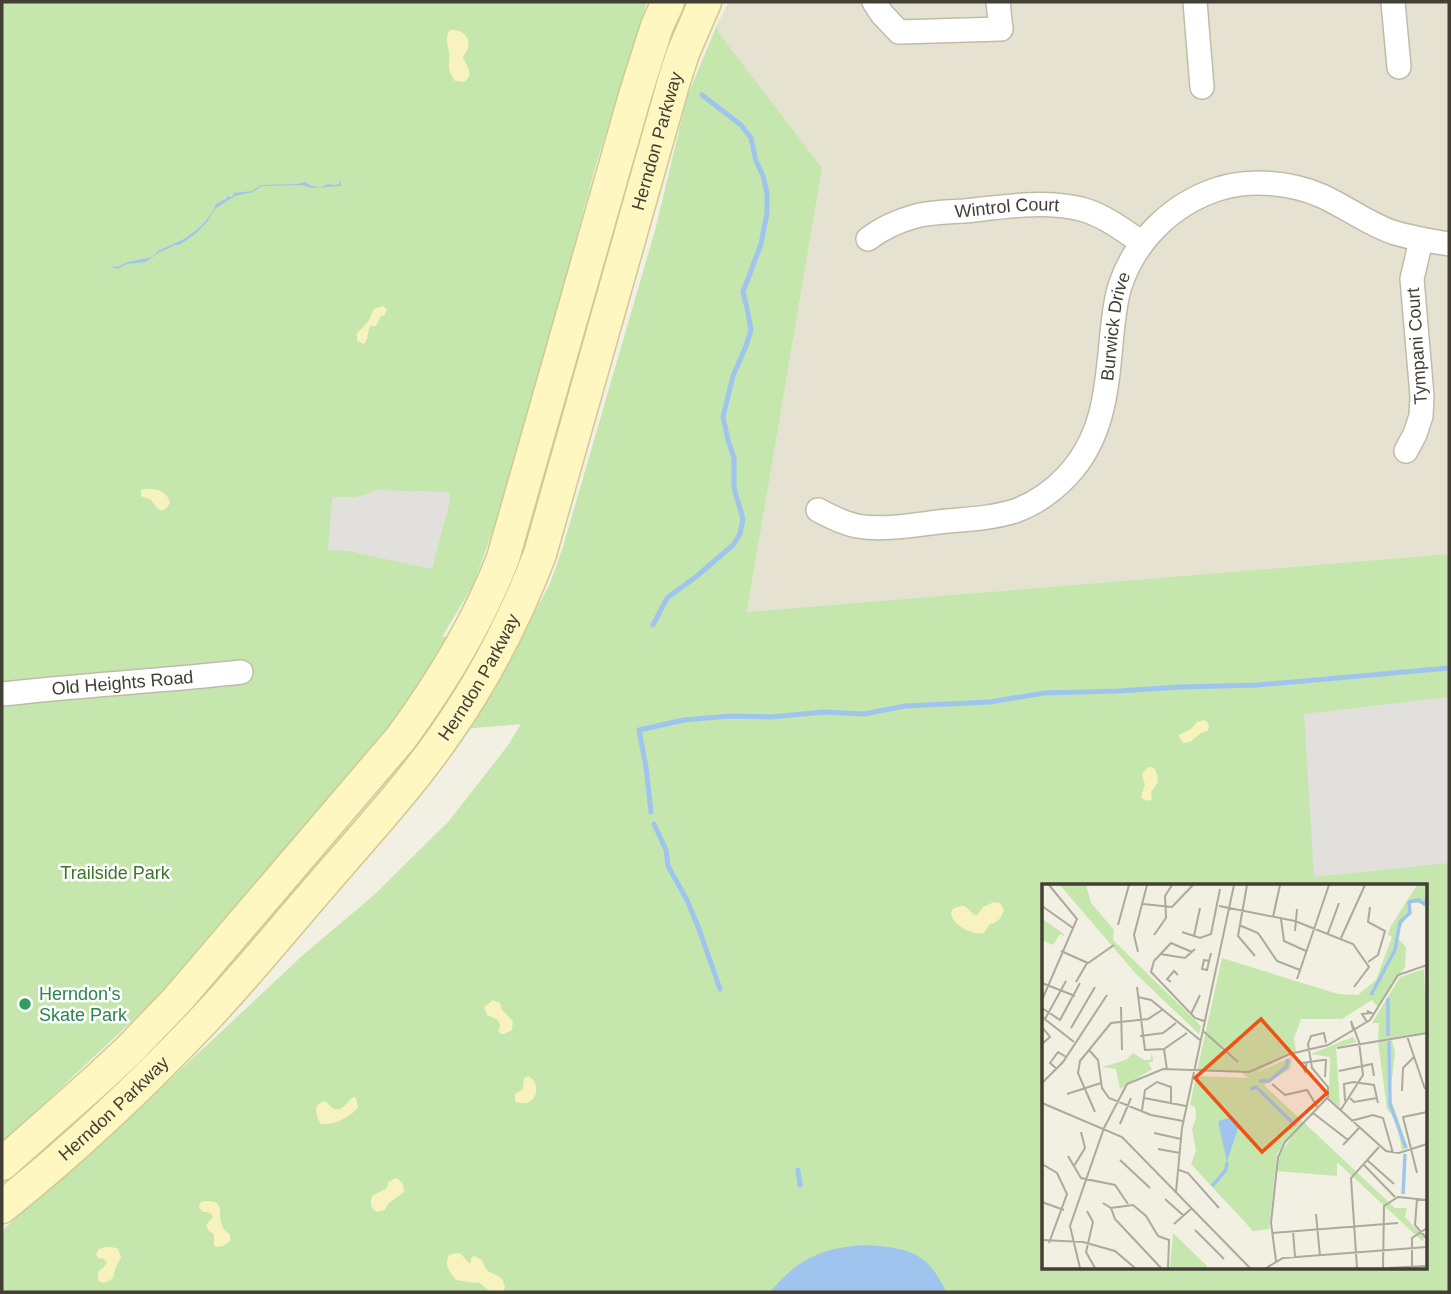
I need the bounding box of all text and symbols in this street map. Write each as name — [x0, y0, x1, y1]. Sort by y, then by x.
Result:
street label: Herndon Parkway — [628, 69, 686, 213]
street label: Wintrol Court — [954, 195, 1060, 222]
street label: Burwick Drive — [1097, 269, 1134, 382]
street label: Tympani Court — [1403, 287, 1431, 405]
street label: Herndon Parkway — [434, 611, 523, 744]
street label: Old Heights Road — [51, 667, 194, 699]
park label: Trailside Park — [60, 863, 171, 883]
inset map — [1042, 884, 1426, 1270]
place label: Herndon's Skate Park — [39, 984, 128, 1025]
marker: Herndon's Skate Park — [17, 996, 33, 1012]
street label: Herndon Parkway — [55, 1052, 173, 1165]

